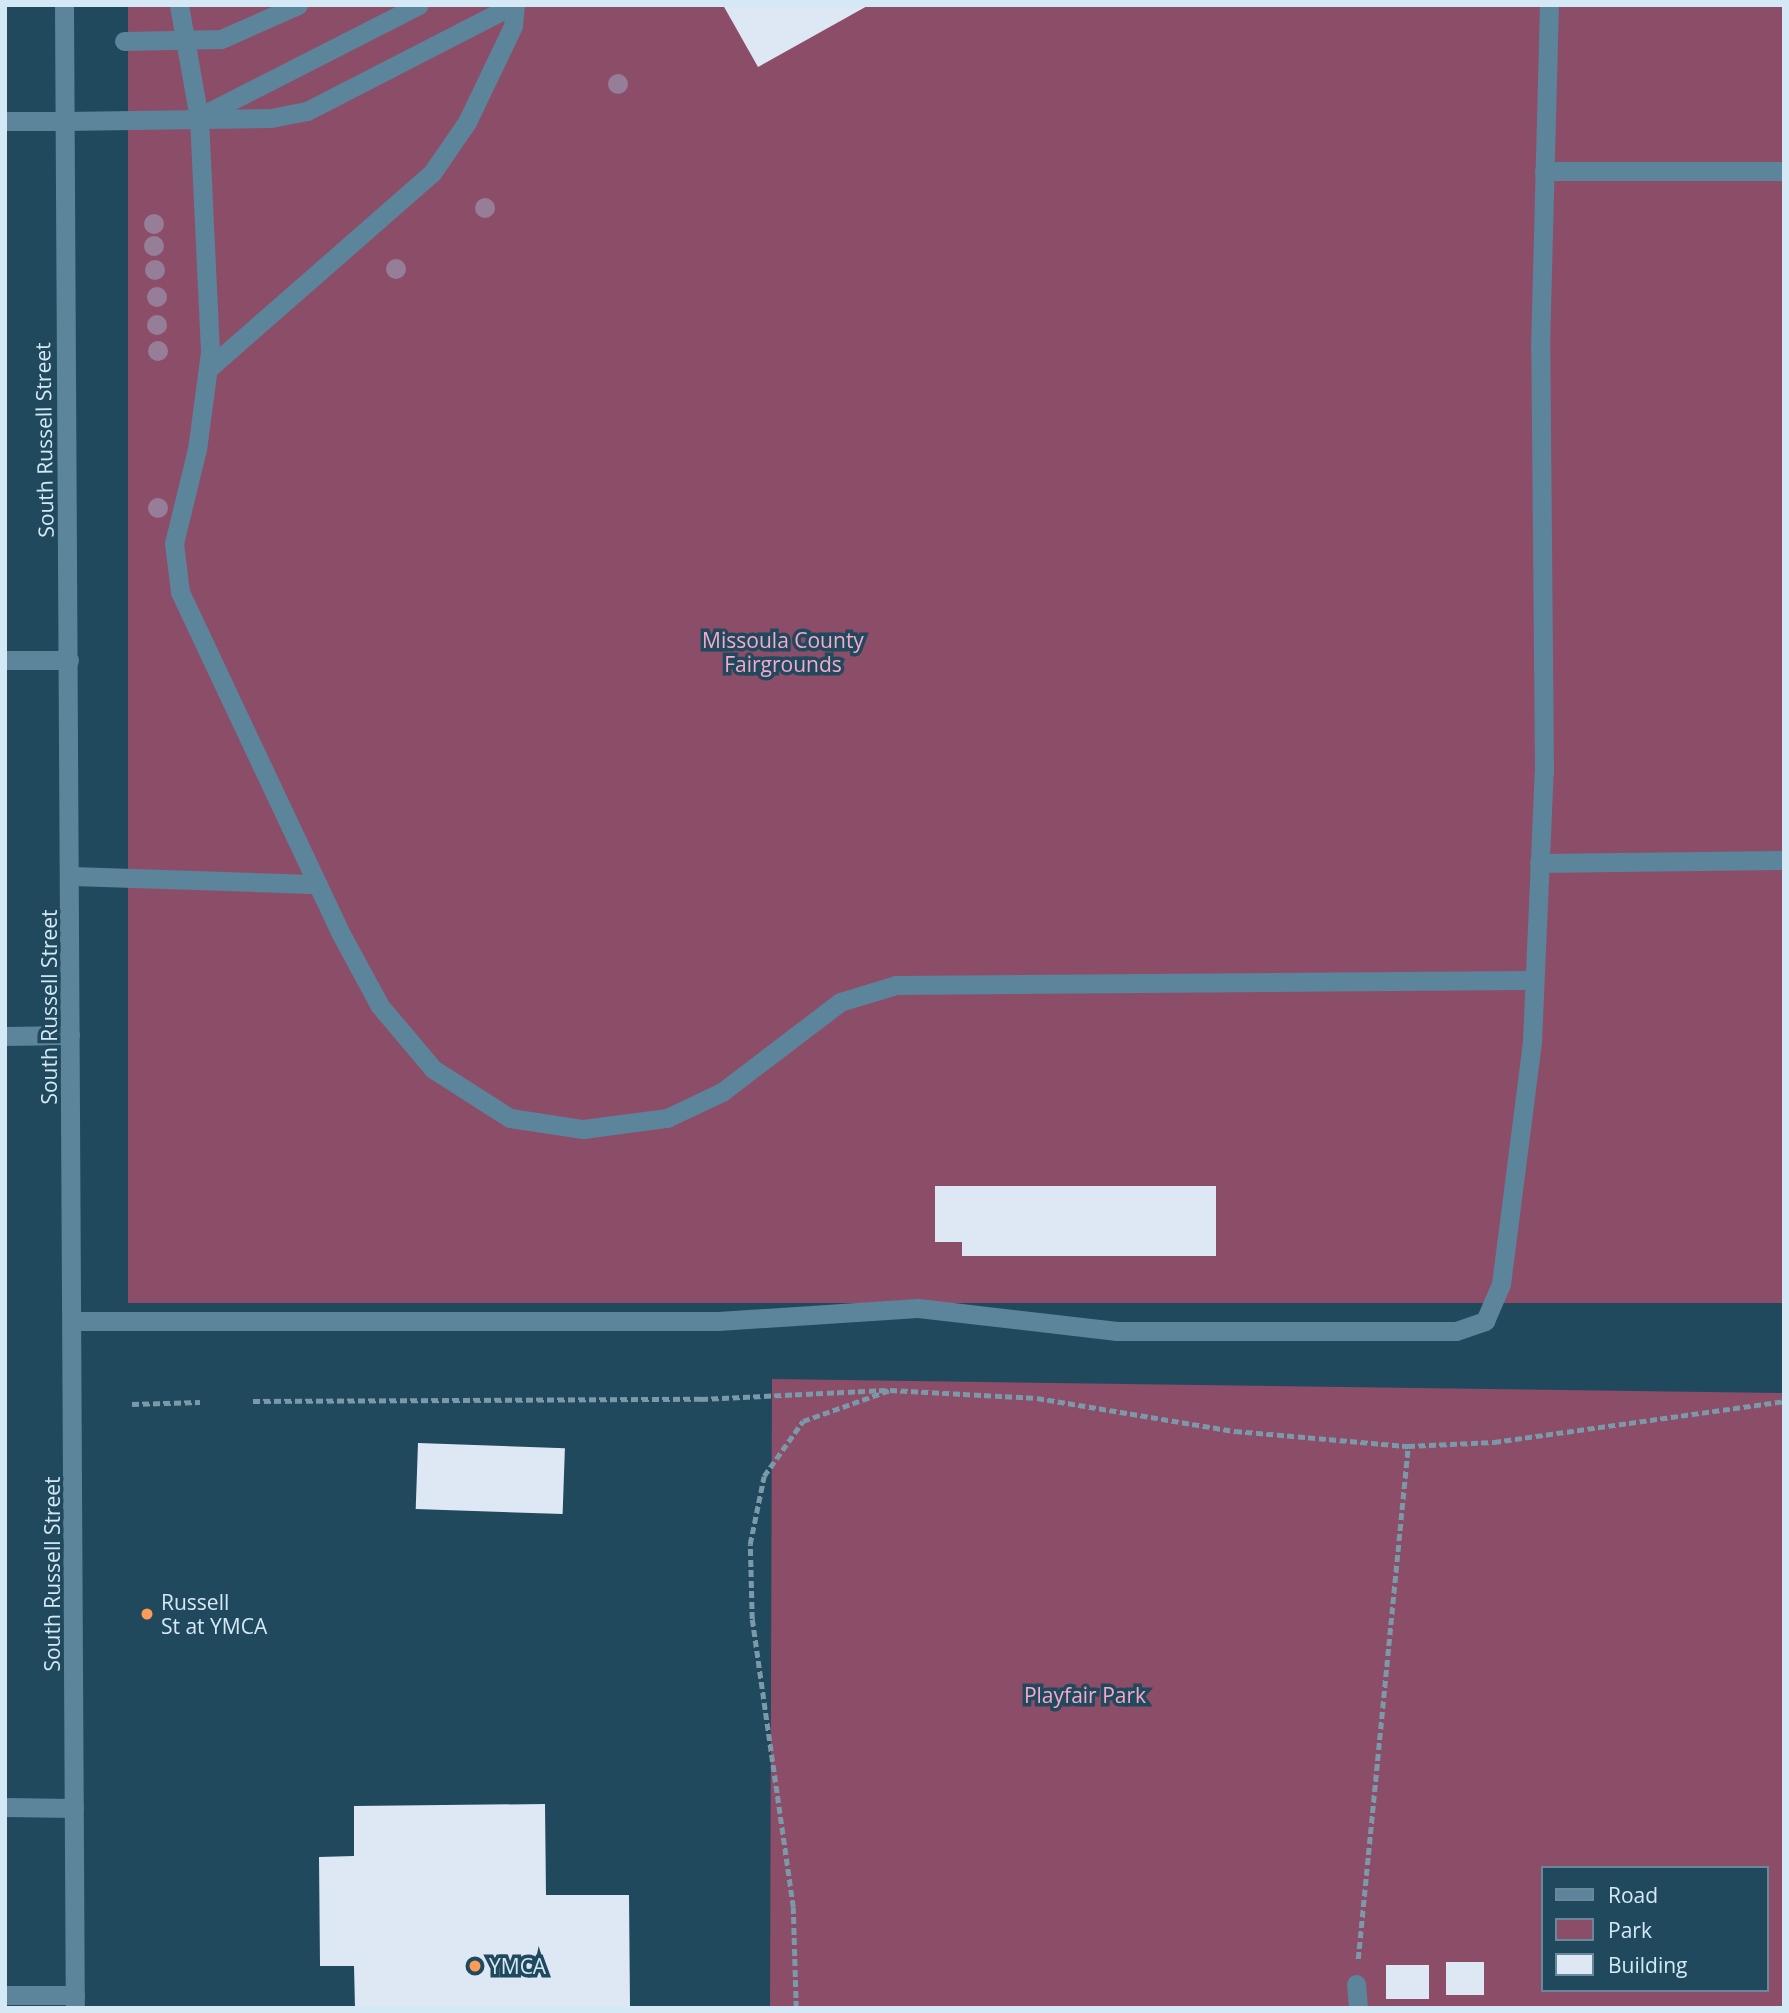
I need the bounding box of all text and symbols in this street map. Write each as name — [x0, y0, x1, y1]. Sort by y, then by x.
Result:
street label: South Russell Street — [30, 342, 58, 538]
park label: Missoula County Fairgrounds — [702, 627, 864, 677]
street label: South Russell Street — [36, 909, 62, 1105]
street label: South Russell Street — [39, 1476, 65, 1672]
place label: Russell St at YMCA — [161, 1589, 267, 1639]
marker: Russell St at YMCA — [139, 1606, 155, 1622]
park label: Playfair Park — [1024, 1682, 1146, 1708]
legend — [1540, 1866, 1768, 1992]
text: Road — [1608, 1881, 1658, 1909]
text: Park — [1608, 1916, 1652, 1944]
text: Building — [1608, 1951, 1687, 1979]
place label: YMCA — [489, 1953, 546, 1979]
marker: YMCA — [467, 1958, 483, 1974]

